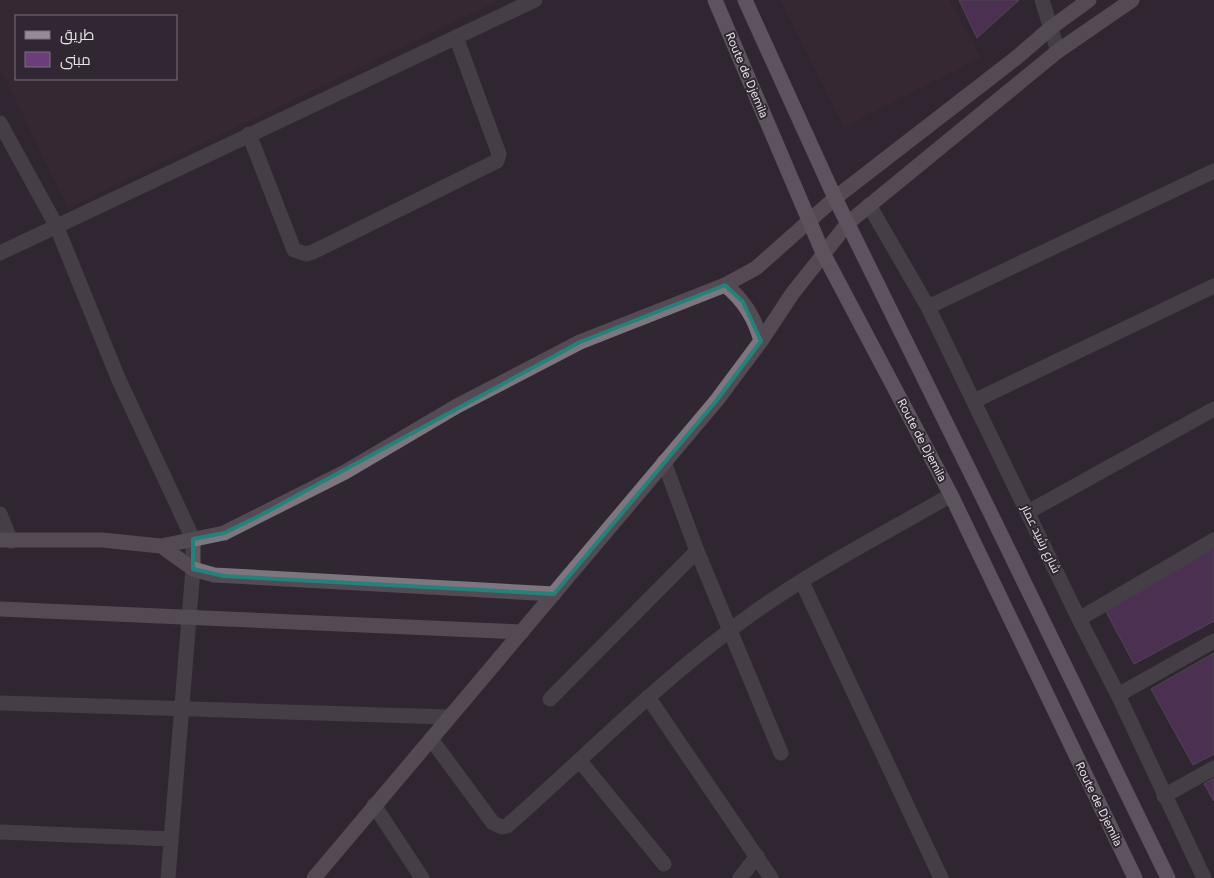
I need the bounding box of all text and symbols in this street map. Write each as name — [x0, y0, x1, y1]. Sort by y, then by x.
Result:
legend — [15, 15, 178, 80]
text: طريق — [60, 26, 94, 45]
street label: Route de Djemila — [723, 30, 771, 120]
text: مبنى — [60, 51, 91, 70]
street label: Route de Djemila — [894, 396, 950, 484]
street label: شارع رشيد عمار — [1017, 502, 1064, 576]
street label: Route de Djemila — [1073, 760, 1125, 848]

